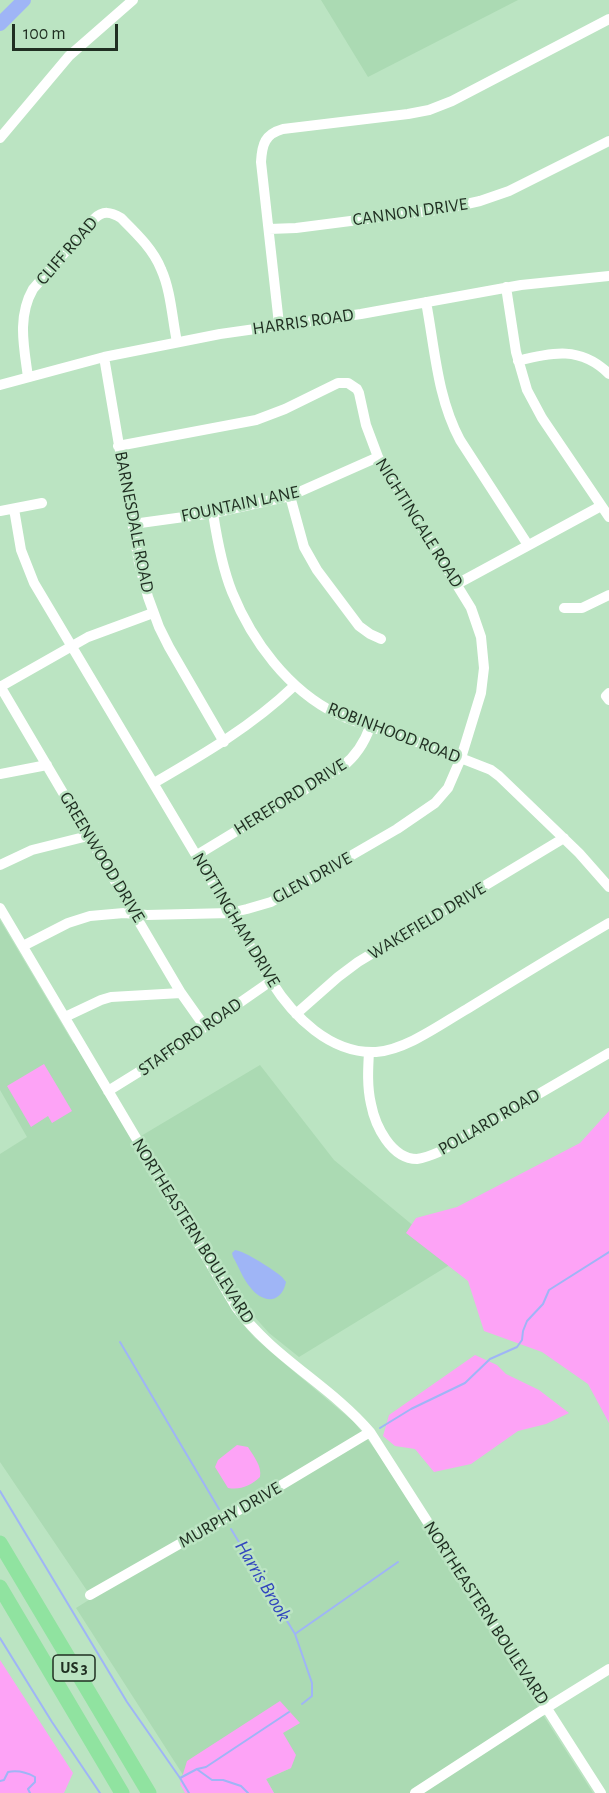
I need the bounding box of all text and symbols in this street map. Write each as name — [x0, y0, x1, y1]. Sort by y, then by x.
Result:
scale bar — [15, 12, 122, 50]
text: 100 m — [23, 25, 66, 43]
street label: CANNON DRIVE — [351, 193, 469, 231]
street label: CLIFF ROAD — [32, 212, 102, 290]
street label: HARRIS ROAD — [251, 304, 355, 340]
street label: BARNESDALE ROAD — [110, 450, 158, 594]
street label: NIGHTINGALE ROAD — [370, 454, 468, 592]
street label: FOUNTAIN LANE — [179, 481, 301, 527]
street label: ROBINHOOD ROAD — [325, 698, 463, 768]
street label: HEREFORD DRIVE — [230, 754, 350, 840]
street label: GREENWOOD DRIVE — [55, 788, 149, 926]
street label: GLEN DRIVE — [269, 847, 355, 909]
street label: NOTTINGHAM DRIVE — [187, 849, 285, 991]
street label: WAKEFIELD DRIVE — [364, 878, 490, 964]
street label: STAFFORD ROAD — [134, 993, 246, 1081]
street label: POLLARD ROAD — [434, 1084, 544, 1160]
street label: NORTHEASTERN BOULEVARD — [127, 1134, 259, 1328]
street label: MURPHY DRIVE — [175, 1477, 285, 1553]
street label: NORTHEASTERN BOULEVARD — [419, 1517, 553, 1709]
water label: Harris Brook — [229, 1536, 297, 1626]
road number: US 3 — [53, 1655, 95, 1681]

